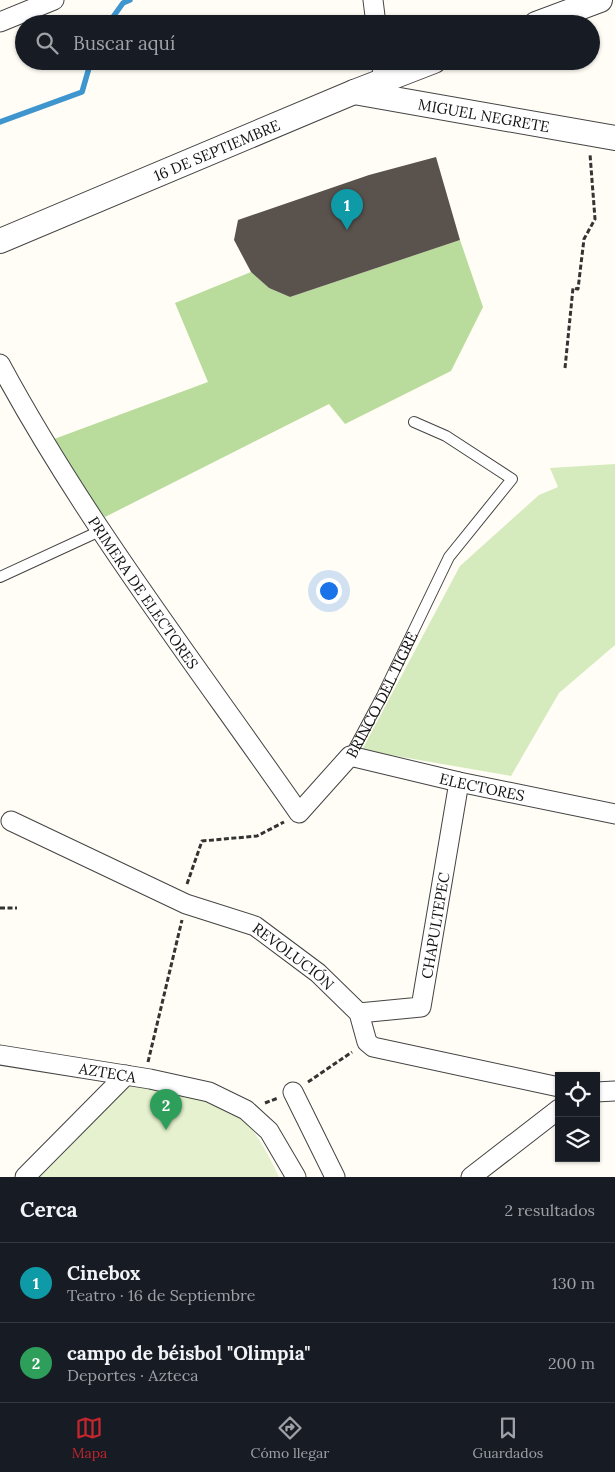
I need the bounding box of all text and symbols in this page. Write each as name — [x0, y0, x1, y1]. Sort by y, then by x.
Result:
search box — [15, 15, 600, 70]
icon: search — [33, 29, 61, 57]
text: Buscar aquí — [73, 31, 175, 55]
street label: MIGUEL NEGRETE — [417, 94, 551, 136]
street label: 16 DE SEPTIEMBRE — [151, 115, 283, 185]
pin: 1 — [331, 189, 363, 230]
street label: PRIMERA DE ELECTORES — [85, 513, 203, 672]
your location — [316, 578, 342, 604]
street label: BRINCO DEL TIGRE — [341, 628, 421, 761]
street label: ELECTORES — [438, 768, 526, 805]
street label: CHAPULTEPEC — [416, 870, 453, 980]
street label: REVOLUCIÓN — [249, 918, 339, 993]
street label: AZTECA — [77, 1058, 138, 1086]
map controls — [555, 1072, 600, 1162]
button: locate — [555, 1072, 600, 1117]
pin: 2 — [150, 1089, 182, 1130]
button: layers — [555, 1117, 600, 1162]
text: Cerca — [20, 1196, 78, 1223]
text: 2 resultados — [505, 1200, 595, 1220]
text: Cinebox — [67, 1261, 141, 1285]
text: 1 — [33, 1273, 39, 1293]
text: 130 m — [552, 1273, 595, 1293]
text: Teatro · 16 de Septiembre — [67, 1285, 256, 1305]
text: campo de béisbol "Olimpia" — [67, 1341, 310, 1365]
text: 2 — [32, 1353, 40, 1373]
text: 200 m — [548, 1353, 595, 1373]
text: Deportes · Azteca — [67, 1365, 198, 1385]
tab: Mapa — [72, 1414, 107, 1462]
tab: Cómo llegar — [251, 1414, 329, 1462]
tab: Guardados — [472, 1414, 543, 1462]

